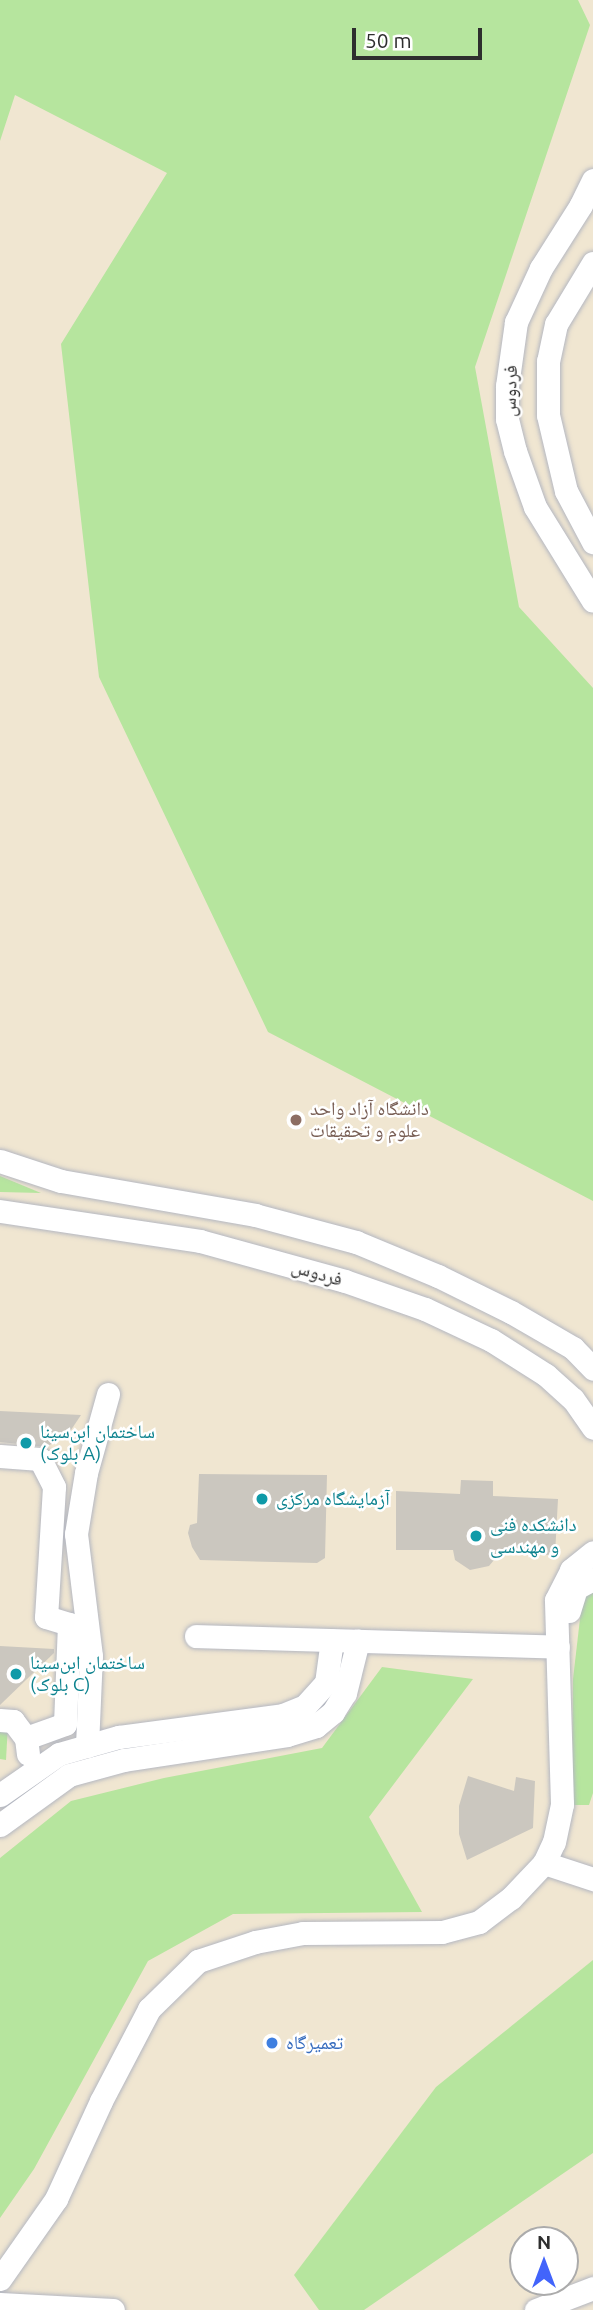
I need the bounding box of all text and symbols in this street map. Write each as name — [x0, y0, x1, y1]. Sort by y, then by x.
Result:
scale bar — [355, 14, 484, 58]
text: 50 m — [365, 28, 412, 52]
street label: فردوس — [498, 365, 522, 417]
place label: دانشگاه آزاد واحد علوم و تحقیقات — [310, 1098, 429, 1142]
marker: دانشگاه آزاد واحد علوم و تحقیقات — [288, 1112, 304, 1128]
street label: فردوس — [289, 1255, 345, 1291]
place label: ساختمان ابن‌سینا (بلوک A) — [40, 1421, 155, 1465]
marker: ساختمان ابن‌سینا (بلوک A) — [18, 1435, 34, 1451]
place label: آزمایشگاه مرکزی — [276, 1488, 390, 1510]
marker: آزمایشگاه مرکزی — [254, 1491, 270, 1507]
place label: دانشکده فنی و مهندسی — [490, 1514, 577, 1558]
marker: دانشکده فنی و مهندسی — [468, 1528, 484, 1544]
place label: ساختمان ابن‌سینا (بلوک C) — [30, 1652, 145, 1696]
marker: ساختمان ابن‌سینا (بلوک C) — [8, 1666, 24, 1682]
place label: تعمیرگاه — [286, 2032, 343, 2054]
marker: تعمیرگاه — [264, 2035, 280, 2051]
north arrow — [509, 2226, 579, 2296]
text: N — [537, 2231, 551, 2253]

